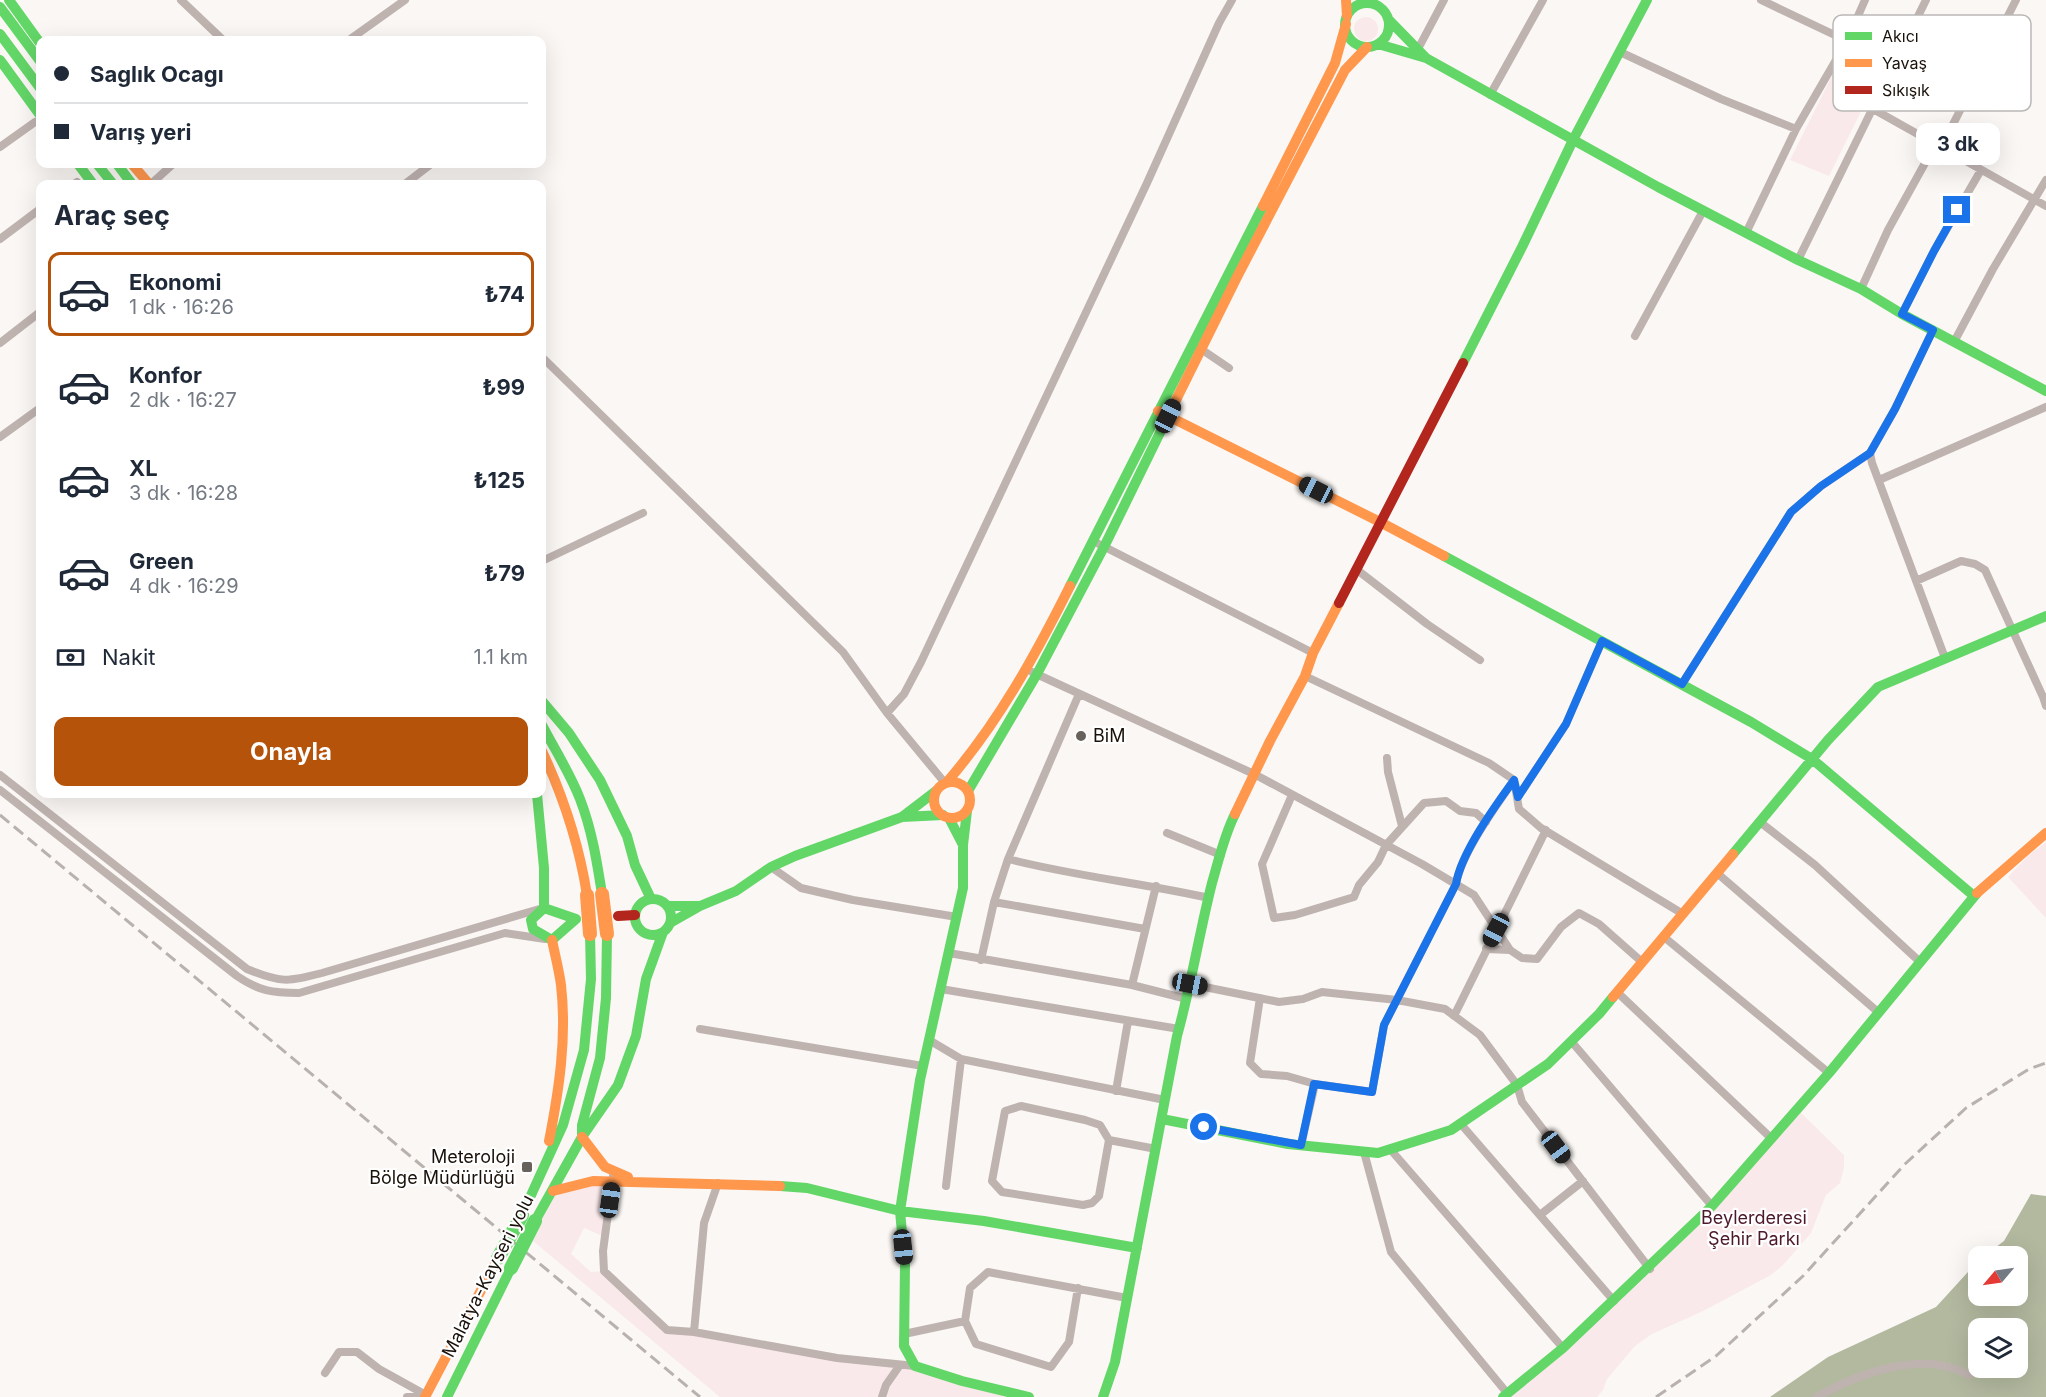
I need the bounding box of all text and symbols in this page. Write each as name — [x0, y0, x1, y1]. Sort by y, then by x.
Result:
legend — [1833, 15, 2031, 111]
text: Akıcı — [1882, 26, 1919, 46]
text: Yavaş — [1882, 53, 1927, 73]
text: Saglık Ocagı — [90, 61, 224, 87]
text: Sıkışık — [1882, 80, 1930, 100]
text: Varış yeri — [90, 119, 192, 145]
callout: 3 dk — [1915, 123, 1999, 165]
text: 3 dk — [1937, 132, 1979, 156]
route end — [1943, 196, 1970, 223]
text: Araç seç — [54, 199, 170, 232]
icon: car — [57, 267, 111, 321]
text: Ekonomi — [129, 269, 221, 295]
text: ₺74 — [484, 281, 525, 307]
text: 1 dk · 16:26 — [129, 295, 234, 319]
icon: car — [57, 360, 111, 414]
text: Konfor — [129, 362, 202, 388]
text: ₺99 — [482, 374, 525, 400]
text: 2 dk · 16:27 — [129, 388, 237, 412]
car — [1152, 396, 1184, 436]
icon: car — [57, 453, 111, 507]
text: XL — [129, 455, 158, 481]
text: ₺125 — [473, 467, 525, 493]
car — [1296, 474, 1336, 506]
text: 3 dk · 16:28 — [129, 481, 238, 505]
icon: car — [57, 546, 111, 600]
text: Green — [129, 548, 194, 574]
text: ₺79 — [484, 560, 525, 586]
text: 4 dk · 16:29 — [129, 574, 239, 598]
icon: cash — [54, 641, 87, 674]
text: Nakit — [102, 644, 156, 670]
text: 1.1 km — [474, 645, 528, 669]
button: Onayla — [54, 717, 528, 786]
place label: BiM — [1093, 725, 1125, 746]
marker: BiM — [1074, 729, 1088, 743]
car — [1480, 910, 1512, 950]
car — [1171, 972, 1209, 996]
route start — [1190, 1113, 1217, 1140]
car — [1538, 1127, 1574, 1167]
place label: Meteroloji Bölge Müdürlüğü — [369, 1146, 515, 1188]
marker: Meteroloji Bölge Müdürlüğü — [520, 1160, 534, 1174]
car — [599, 1181, 621, 1219]
street label: Malatya-Kayseri yolu — [437, 1191, 538, 1361]
park label: Beylerderesi Şehir Parkı — [1701, 1207, 1807, 1249]
car — [892, 1228, 914, 1266]
north arrow — [1968, 1246, 2028, 1306]
map controls — [1968, 1246, 2028, 1378]
button: layers — [1968, 1318, 2028, 1378]

